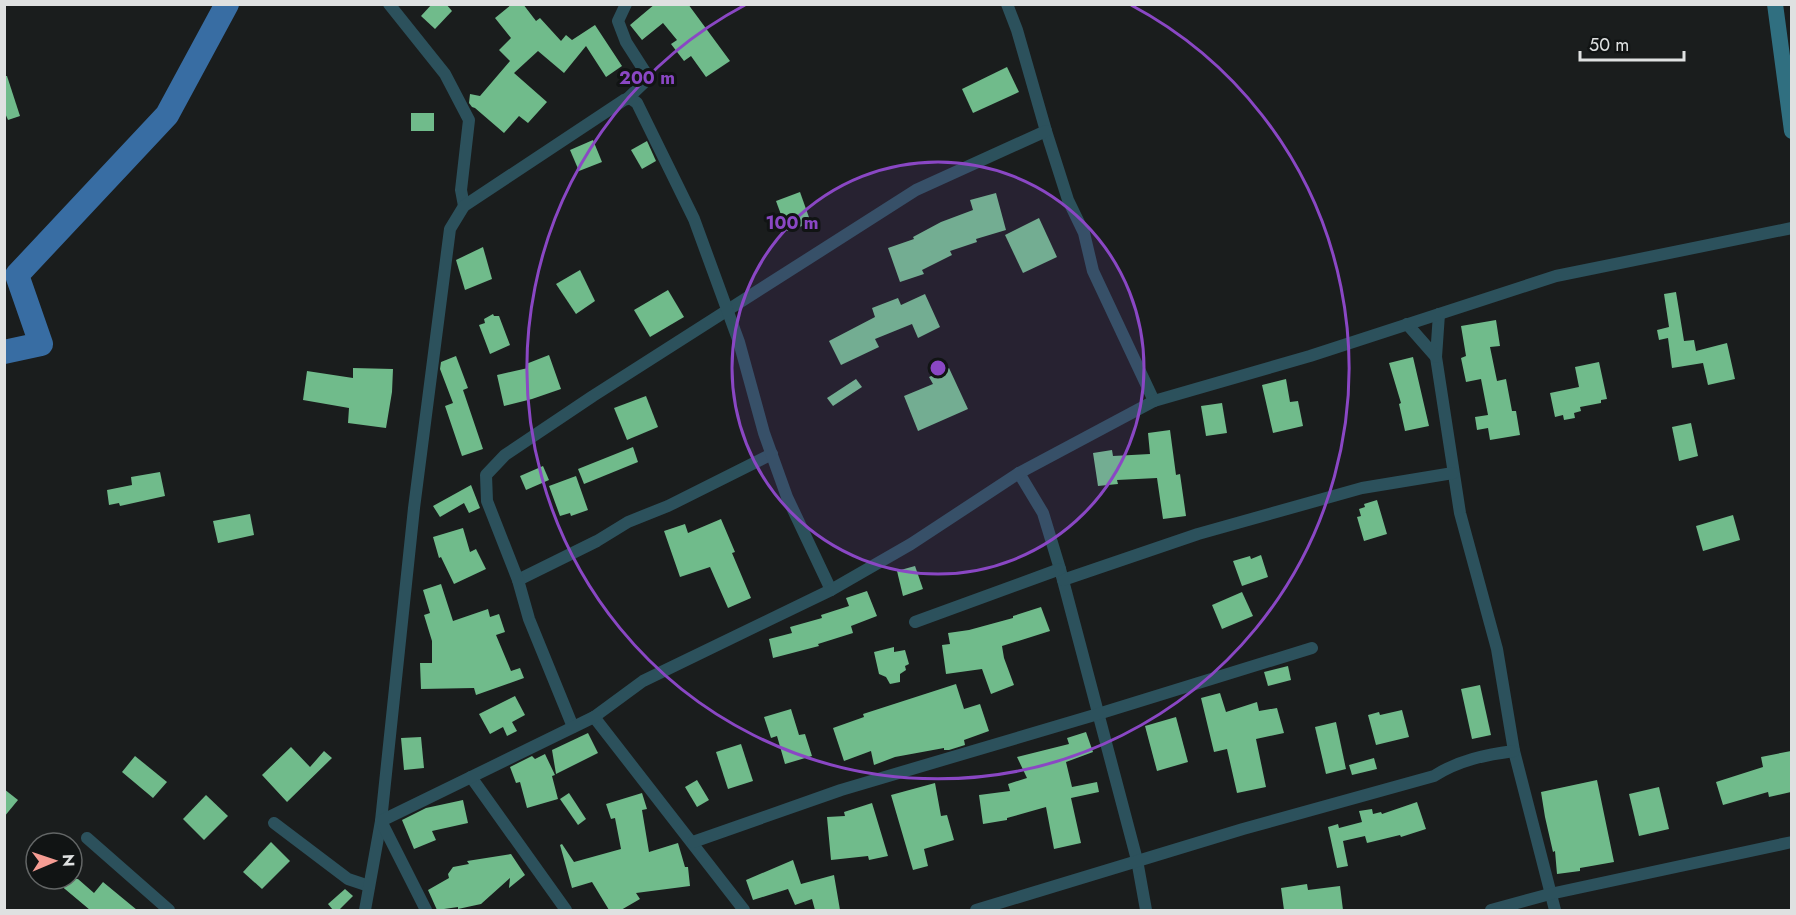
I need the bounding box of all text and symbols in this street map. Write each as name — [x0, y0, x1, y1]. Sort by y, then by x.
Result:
scale bar — [1580, 24, 1684, 62]
text: 50 m — [1589, 32, 1629, 58]
text: 200 m — [619, 65, 675, 91]
text: 100 m — [765, 210, 819, 236]
centre of rings — [928, 358, 948, 378]
north arrow — [24, 831, 84, 891]
text: N — [57, 854, 80, 867]

